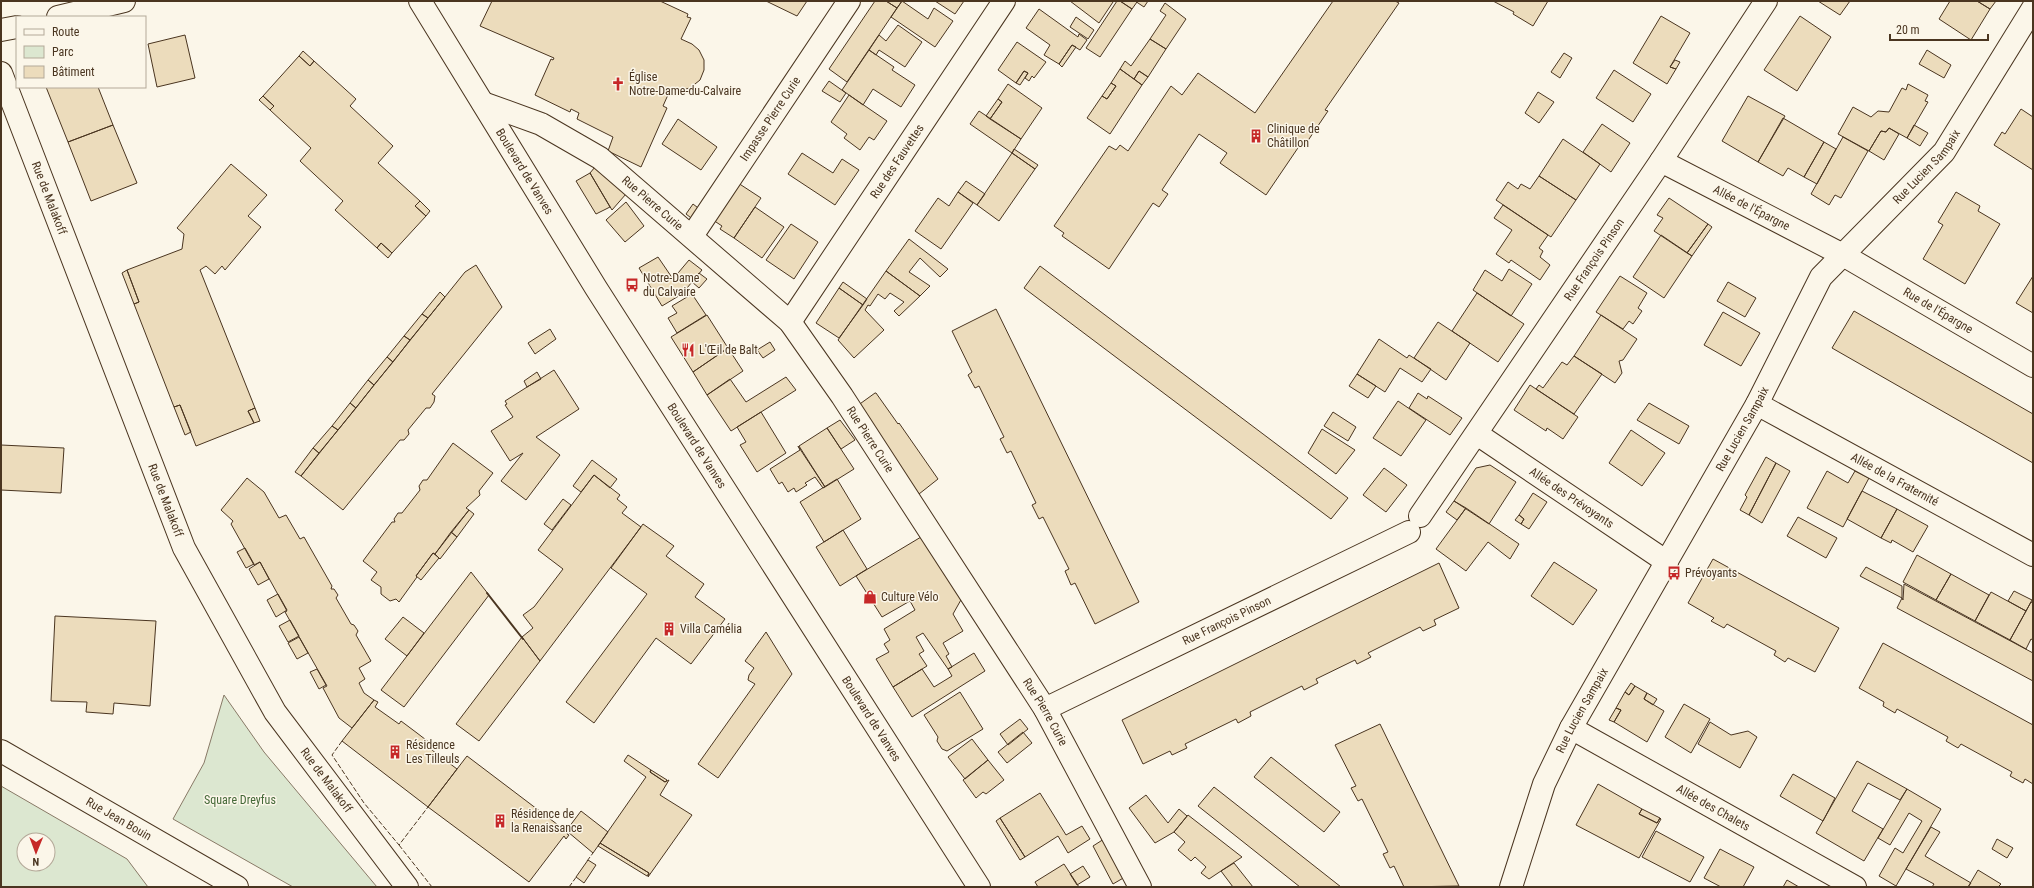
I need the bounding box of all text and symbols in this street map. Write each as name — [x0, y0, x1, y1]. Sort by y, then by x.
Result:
legend — [16, 16, 146, 88]
scale bar — [1890, 16, 1988, 42]
text: 20 m — [1896, 23, 1920, 37]
text: Route — [52, 25, 80, 39]
text: Parc — [52, 45, 74, 59]
text: Bâtiment — [52, 65, 95, 79]
place label: Église Notre-Dame-du-Calvaire — [629, 69, 742, 98]
street label: Impasse Pierre Curie — [737, 74, 804, 164]
church icon: Église Notre-Dame-du-Calvaire — [610, 76, 626, 92]
street label: Rue des Fauvettes — [867, 122, 927, 201]
place label: Clinique de Châtillon — [1267, 122, 1320, 150]
street label: Boulevard de Vanves — [493, 126, 556, 217]
street label: Rue Lucien Sampaix — [1890, 127, 1963, 207]
building icon: Clinique de Châtillon — [1248, 128, 1264, 144]
street label: Rue de Malakoff — [29, 159, 70, 237]
street label: Rue Pierre Curie — [619, 173, 686, 234]
street label: Allée de l'Épargne — [1711, 182, 1793, 234]
street label: Rue François Pinson — [1561, 216, 1627, 303]
place label: Notre-Dame du Calvaire — [643, 271, 700, 299]
bus stop icon: Notre-Dame du Calvaire — [624, 277, 640, 293]
street label: Rue de l'Épargne — [1901, 285, 1976, 337]
restaurant icon: L'Œil de Balt — [680, 342, 696, 358]
place label: L'Œil de Balt — [699, 343, 758, 357]
street label: Rue Lucien Sampaix — [1713, 384, 1772, 474]
street label: Boulevard de Vanves — [665, 401, 729, 491]
street label: Rue Pierre Curie — [844, 404, 897, 475]
street label: Allée de la Fraternité — [1849, 450, 1941, 509]
street label: Rue de Malakoff — [145, 462, 186, 539]
street label: Allée des Prévoyants — [1527, 464, 1616, 531]
bus stop icon: Prévoyants — [1666, 565, 1682, 581]
place label: Prévoyants — [1685, 566, 1737, 580]
shop icon: Culture Vélo — [862, 589, 878, 605]
place label: Culture Vélo — [881, 590, 939, 604]
street label: Rue François Pinson — [1180, 593, 1273, 648]
building icon: Villa Camélia — [661, 621, 677, 637]
place label: Villa Camélia — [680, 622, 742, 636]
street label: Rue Lucien Sampaix — [1553, 665, 1611, 755]
street label: Boulevard de Vanves — [839, 674, 904, 764]
street label: Rue Pierre Curie — [1020, 676, 1070, 749]
place label: Résidence Les Tilleuls — [406, 738, 459, 766]
building icon: Résidence Les Tilleuls — [387, 744, 403, 760]
street label: Rue de Malakoff — [298, 745, 355, 815]
street label: Allée des Chalets — [1674, 781, 1752, 834]
park label: Square Dreyfus — [204, 793, 276, 807]
street label: Rue Jean Bouin — [84, 795, 154, 843]
place label: Résidence de la Renaissance — [511, 807, 583, 835]
building icon: Résidence de la Renaissance — [492, 813, 508, 829]
north arrow — [16, 832, 56, 872]
text: N — [32, 855, 39, 868]

